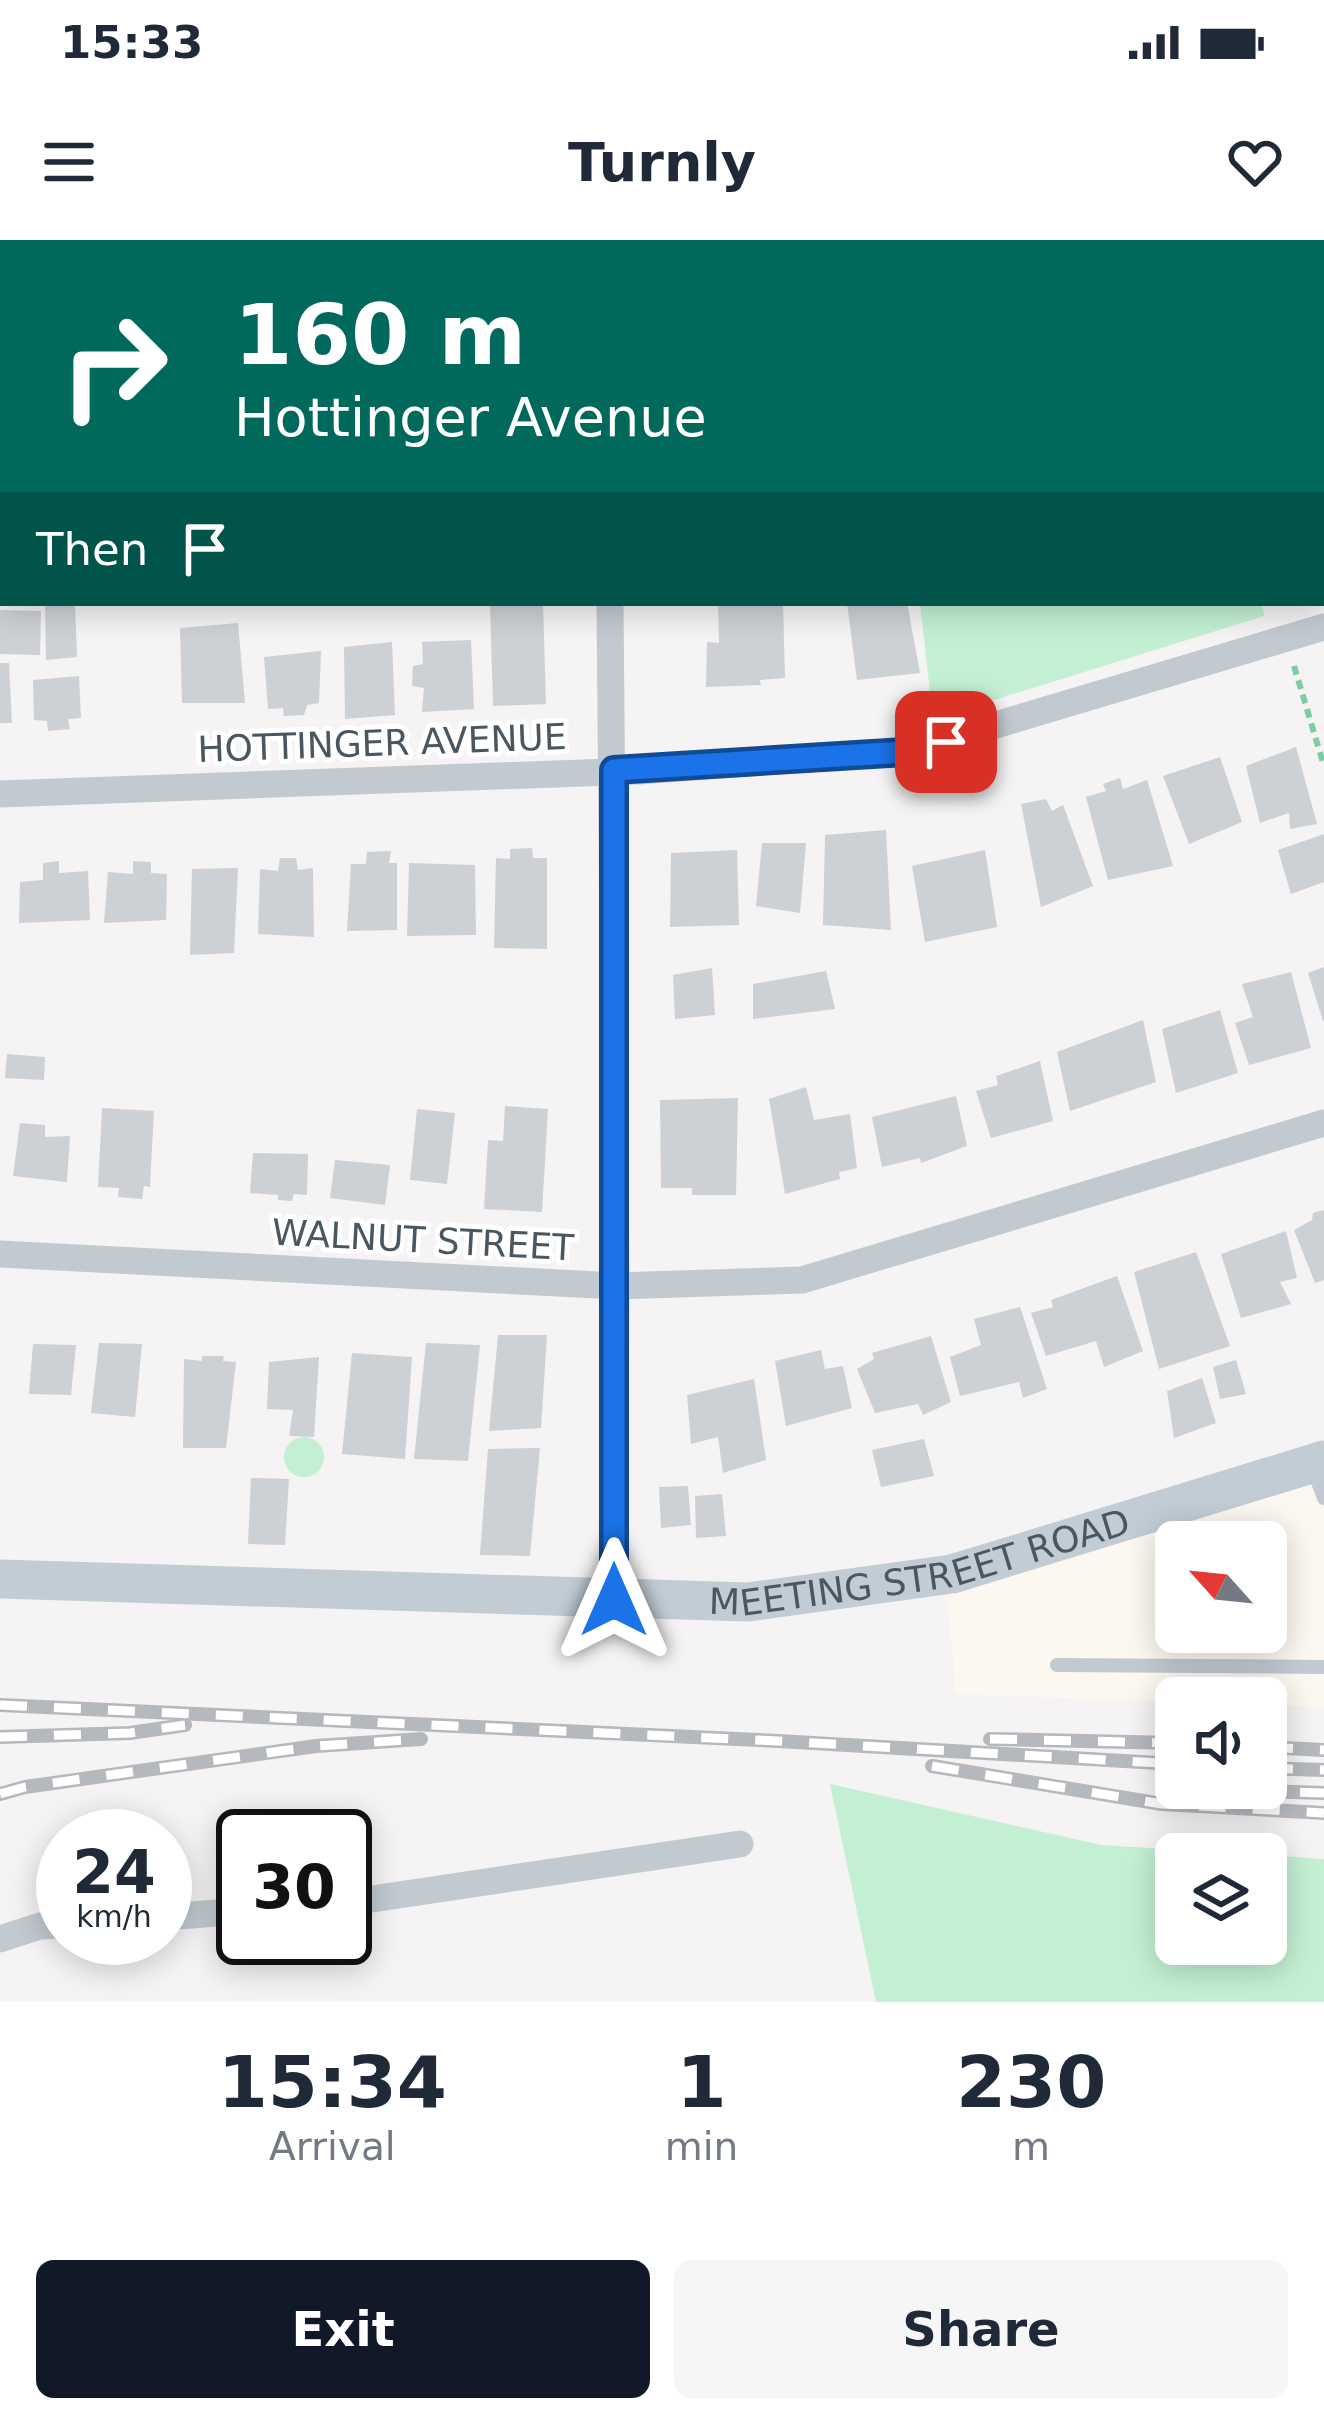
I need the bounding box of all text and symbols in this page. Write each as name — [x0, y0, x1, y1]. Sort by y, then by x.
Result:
text: 15:33 — [60, 16, 203, 69]
icon: menu — [36, 129, 102, 195]
icon: heart — [1222, 129, 1288, 195]
text: Turnly — [568, 131, 756, 194]
text: 160 m — [234, 286, 526, 384]
icon: right — [36, 288, 192, 444]
text: Hottinger Avenue — [234, 386, 707, 449]
icon: arrive — [172, 516, 238, 582]
text: Then — [36, 523, 148, 576]
pin — [895, 691, 997, 793]
icon: arrive — [913, 709, 979, 775]
street label: HOTTINGER AVENUE — [197, 716, 567, 770]
street label: WALNUT STREET — [271, 1212, 576, 1268]
street label: MEETING STREET ROAD — [708, 1500, 1134, 1623]
north arrow — [1155, 1521, 1287, 1653]
map controls — [1155, 1521, 1287, 1965]
position arrow — [551, 1537, 677, 1663]
button: sound — [1155, 1677, 1287, 1809]
speed limit sign: 30 — [216, 1809, 372, 1965]
button: layers — [1155, 1833, 1287, 1965]
text: 24 — [72, 1837, 156, 1907]
text: km/h — [76, 1899, 152, 1934]
text: 15:34 — [218, 2040, 447, 2124]
text: 1 — [676, 2040, 726, 2124]
text: 230 — [956, 2040, 1106, 2124]
text: Arrival — [269, 2124, 396, 2169]
text: min — [665, 2124, 738, 2169]
text: m — [1012, 2124, 1050, 2169]
button: Exit — [36, 2260, 650, 2398]
button: Share — [674, 2260, 1288, 2398]

